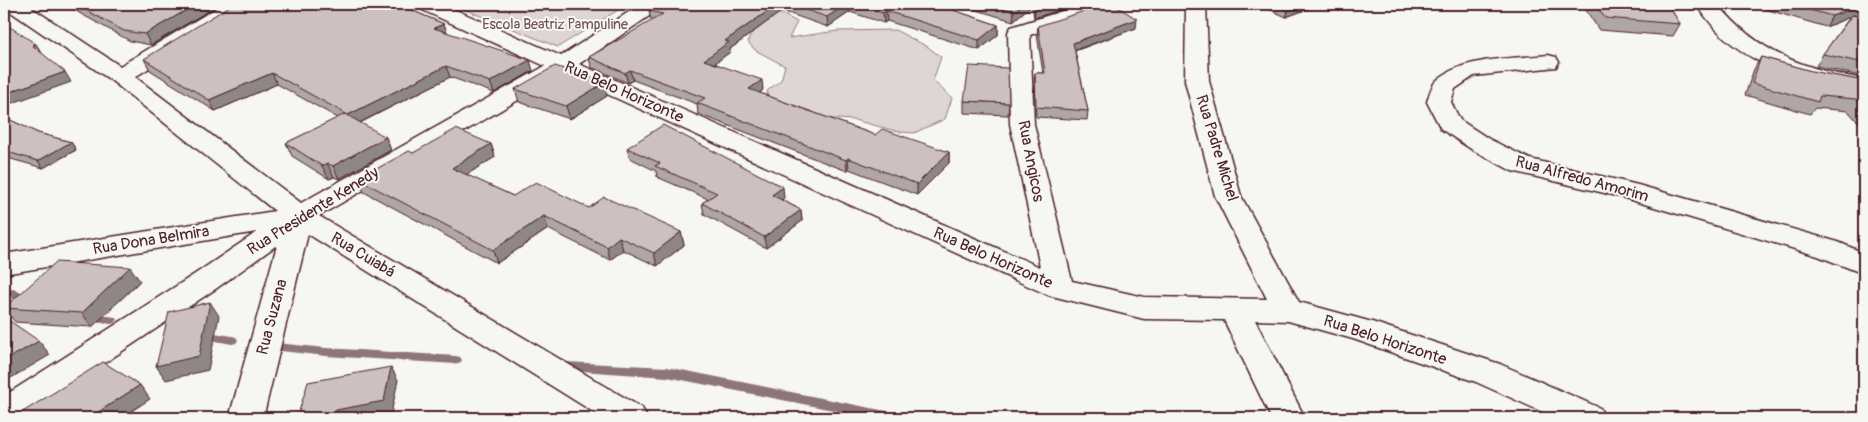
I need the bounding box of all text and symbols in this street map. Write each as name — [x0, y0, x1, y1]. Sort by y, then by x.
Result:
park label: Escola Beatriz Pampuline — [482, 16, 628, 33]
street label: Rua Belo Horizonte — [561, 57, 687, 127]
street label: Rua Padre Michel — [1191, 92, 1243, 204]
street label: Rua Angicos — [1013, 119, 1049, 203]
street label: Rua Alfredo Amorim — [1513, 152, 1651, 206]
street label: Rua Presidente Kenedy — [244, 162, 383, 260]
street label: Rua Dona Belmira — [91, 221, 211, 259]
street label: Rua Belo Horizonte — [930, 223, 1056, 293]
street label: Rua Cuiabá — [327, 228, 399, 282]
street label: Rua Suzana — [252, 277, 292, 357]
street label: Rua Belo Horizonte — [1321, 311, 1449, 369]

